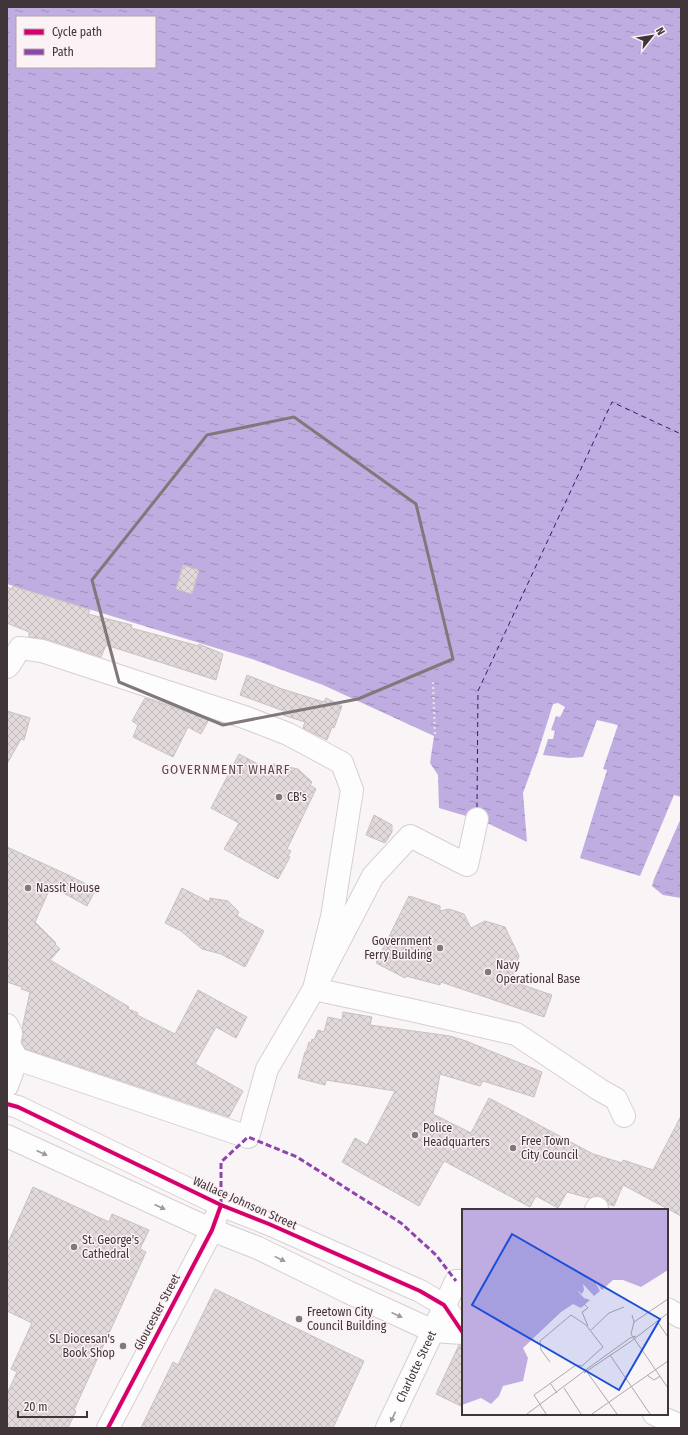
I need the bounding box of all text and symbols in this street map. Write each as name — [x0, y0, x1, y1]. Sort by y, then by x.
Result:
legend — [16, 16, 156, 68]
north arrow — [632, 16, 672, 56]
text: Cycle path — [52, 25, 102, 39]
text: N — [653, 25, 668, 37]
text: Path — [52, 45, 74, 59]
district label: GOVERNMENT WHARF — [162, 762, 290, 777]
place label: CB's — [287, 790, 307, 804]
marker: CB's — [274, 792, 284, 802]
place label: Nassit House — [36, 881, 100, 895]
marker: Nassit House — [23, 883, 33, 893]
place label: Government Ferry Building — [364, 934, 432, 962]
marker: Government Ferry Building — [435, 943, 445, 953]
place label: Navy Operational Base — [496, 958, 580, 986]
marker: Navy Operational Base — [483, 967, 493, 977]
place label: Police Headquarters — [423, 1121, 490, 1149]
marker: Police Headquarters — [410, 1130, 420, 1140]
place label: Free Town City Council — [521, 1134, 578, 1162]
marker: Free Town City Council — [508, 1143, 518, 1153]
one-way arrow — [37, 1150, 48, 1156]
street label: Wallace Johnson Street — [191, 1174, 299, 1232]
one-way arrow — [155, 1204, 166, 1210]
inset map — [462, 1209, 668, 1415]
place label: St. George's Cathedral — [82, 1233, 139, 1261]
marker: St. George's Cathedral — [69, 1242, 79, 1252]
one-way arrow — [274, 1256, 285, 1262]
street label: Gloucester Street — [131, 1271, 183, 1353]
place label: Freetown City Council Building — [307, 1305, 387, 1333]
one-way arrow — [391, 1311, 403, 1318]
marker: Freetown City Council Building — [294, 1314, 304, 1324]
street label: Charlotte Street — [393, 1328, 439, 1405]
place label: SL Diocesan's Book Shop — [49, 1332, 115, 1360]
marker: SL Diocesan's Book Shop — [118, 1341, 128, 1351]
scale bar — [18, 1393, 87, 1419]
text: 20 m — [24, 1400, 48, 1414]
one-way arrow — [390, 1411, 396, 1423]

